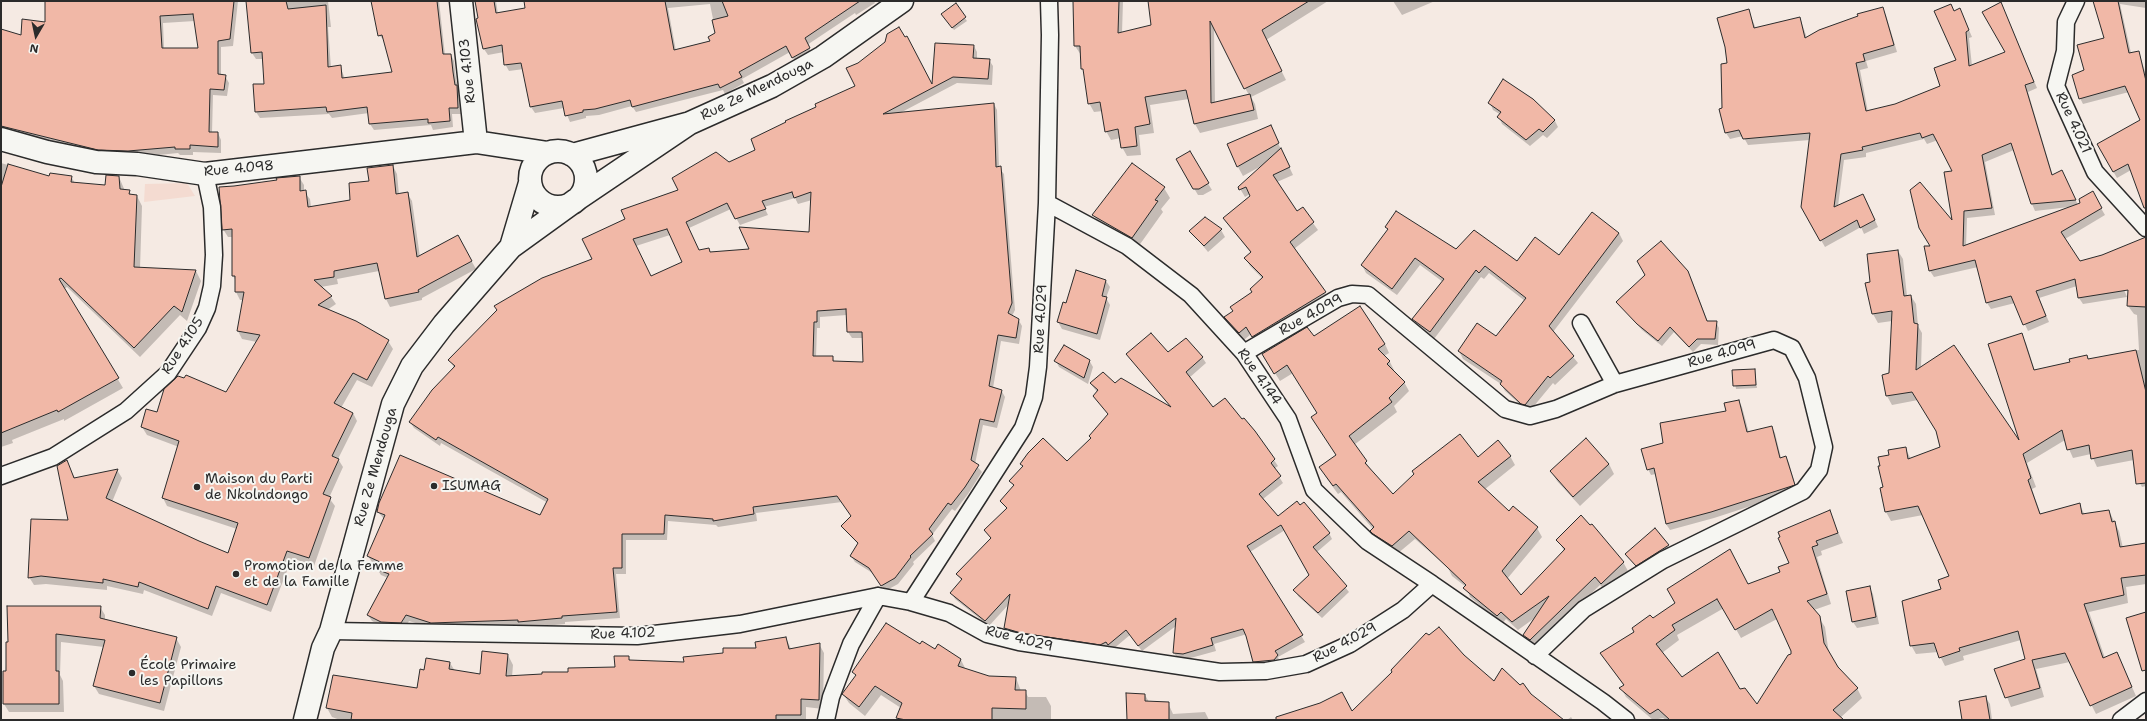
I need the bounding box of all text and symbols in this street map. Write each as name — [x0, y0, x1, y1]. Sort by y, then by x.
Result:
north arrow — [16, 16, 56, 56]
street label: Rue 4.103 — [456, 38, 480, 104]
text: N — [29, 40, 40, 56]
street label: Rue Ze Mendouga — [698, 56, 816, 124]
street label: Rue 4.021 — [2052, 90, 2094, 156]
street label: Rue 4.098 — [203, 158, 275, 180]
street label: Rue 4.029 — [1031, 284, 1051, 354]
street label: Rue 4.099 — [1276, 291, 1346, 339]
street label: Rue 4.105 — [158, 314, 208, 378]
street label: Rue 4.099 — [1686, 336, 1758, 372]
street label: Rue 4.144 — [1233, 345, 1285, 409]
street label: Rue Ze Mendouga — [351, 406, 401, 528]
place label: Maison du Parti de Nkolndongo — [205, 471, 313, 504]
place label: ISUMAG — [442, 478, 501, 494]
marker: ISUMAG — [429, 481, 439, 491]
marker: Maison du Parti de Nkolndongo — [192, 482, 202, 492]
place label: Promotion de la Femme et de la Famille — [244, 558, 404, 590]
marker: Promotion de la Femme et de la Famille — [231, 569, 241, 579]
street label: Rue 4.029 — [1310, 619, 1380, 667]
street label: Rue 4.029 — [983, 622, 1055, 656]
street label: Rue 4.102 — [590, 624, 656, 644]
place label: École Primaire les Papillons — [140, 657, 236, 690]
marker: École Primaire les Papillons — [127, 668, 137, 678]

